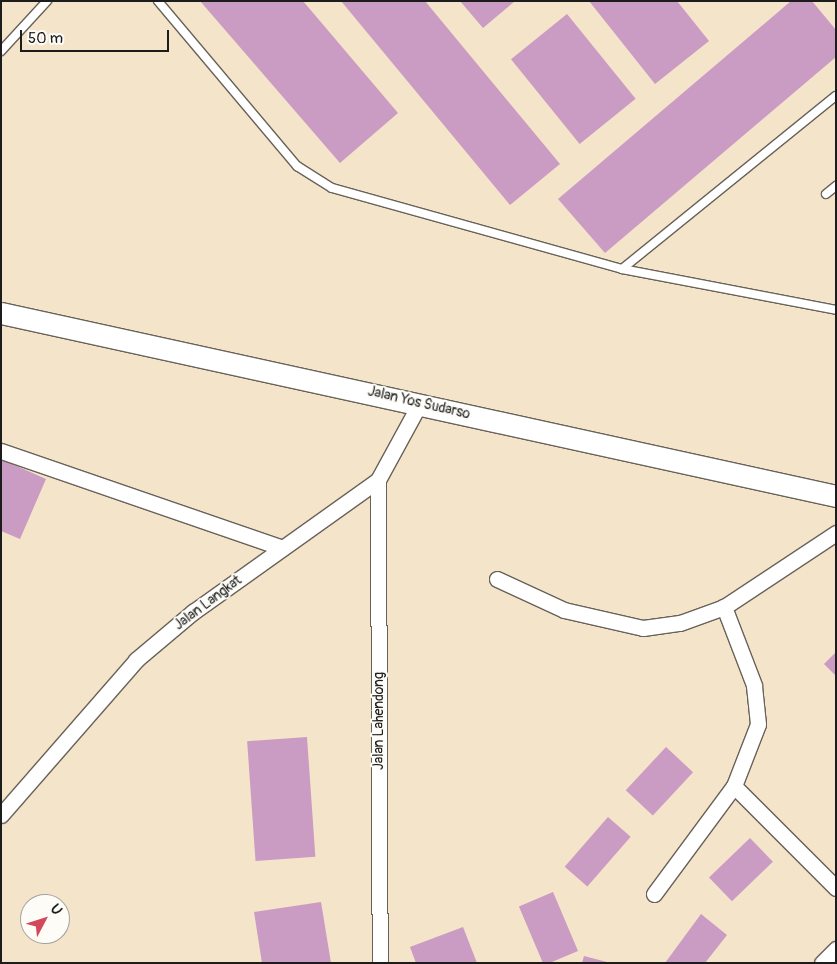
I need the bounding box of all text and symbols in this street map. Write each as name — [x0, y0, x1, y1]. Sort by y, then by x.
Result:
scale bar — [22, 20, 171, 52]
text: 50 m — [28, 29, 63, 48]
street label: Jalan Yos Sudarso — [366, 383, 472, 423]
street label: Jalan Langkat — [171, 572, 245, 634]
street label: Jalan Lahendong — [371, 672, 387, 770]
north arrow — [20, 894, 70, 944]
text: U — [47, 901, 66, 919]

